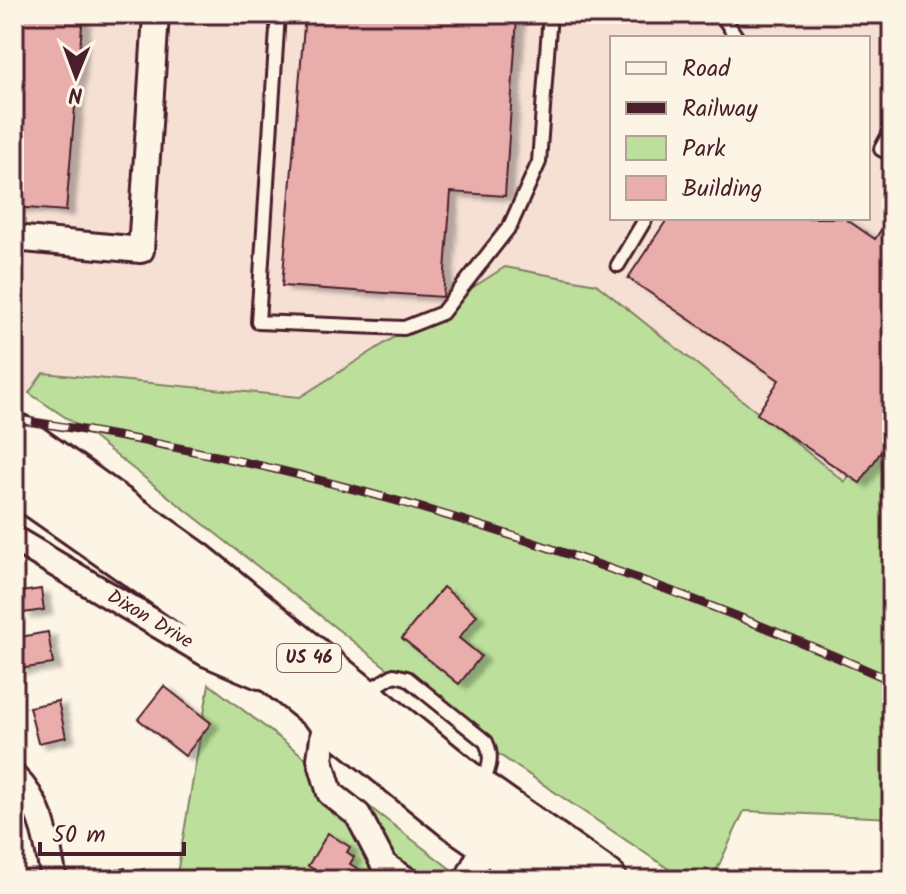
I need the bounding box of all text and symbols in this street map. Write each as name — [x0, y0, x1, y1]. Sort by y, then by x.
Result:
north arrow — [36, 36, 116, 116]
legend — [610, 36, 870, 220]
text: Road — [682, 50, 731, 89]
text: N — [68, 76, 83, 111]
text: Railway — [682, 90, 758, 129]
text: Park — [682, 130, 726, 169]
text: Building — [682, 170, 762, 209]
street label: Dixon Drive — [100, 582, 199, 658]
road number: US 46 — [277, 644, 341, 672]
scale bar — [40, 806, 184, 856]
text: 50 m — [52, 816, 106, 855]

